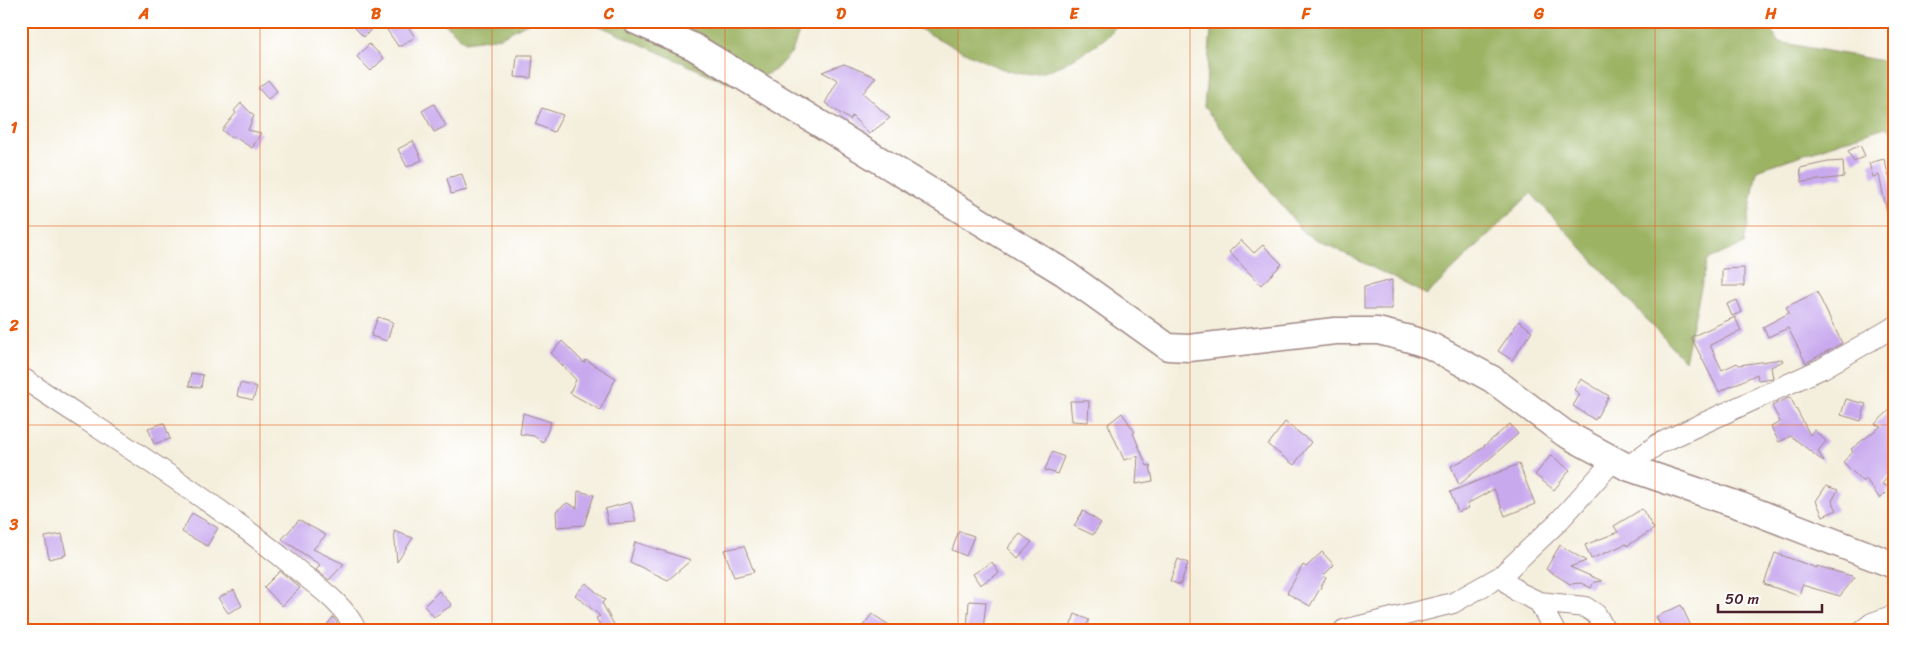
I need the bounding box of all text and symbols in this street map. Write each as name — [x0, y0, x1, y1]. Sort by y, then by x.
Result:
text: A — [138, 0, 149, 28]
text: B — [371, 0, 382, 28]
text: C — [603, 0, 615, 28]
text: D — [836, 0, 846, 28]
text: E — [1070, 0, 1080, 28]
text: F — [1301, 0, 1312, 28]
text: G — [1533, 0, 1545, 28]
text: H — [1764, 0, 1777, 28]
text: 1 — [11, 113, 18, 142]
text: 2 — [8, 311, 19, 340]
text: 3 — [9, 510, 19, 539]
scale bar — [1718, 581, 1821, 613]
text: 50 m — [1725, 586, 1760, 612]

